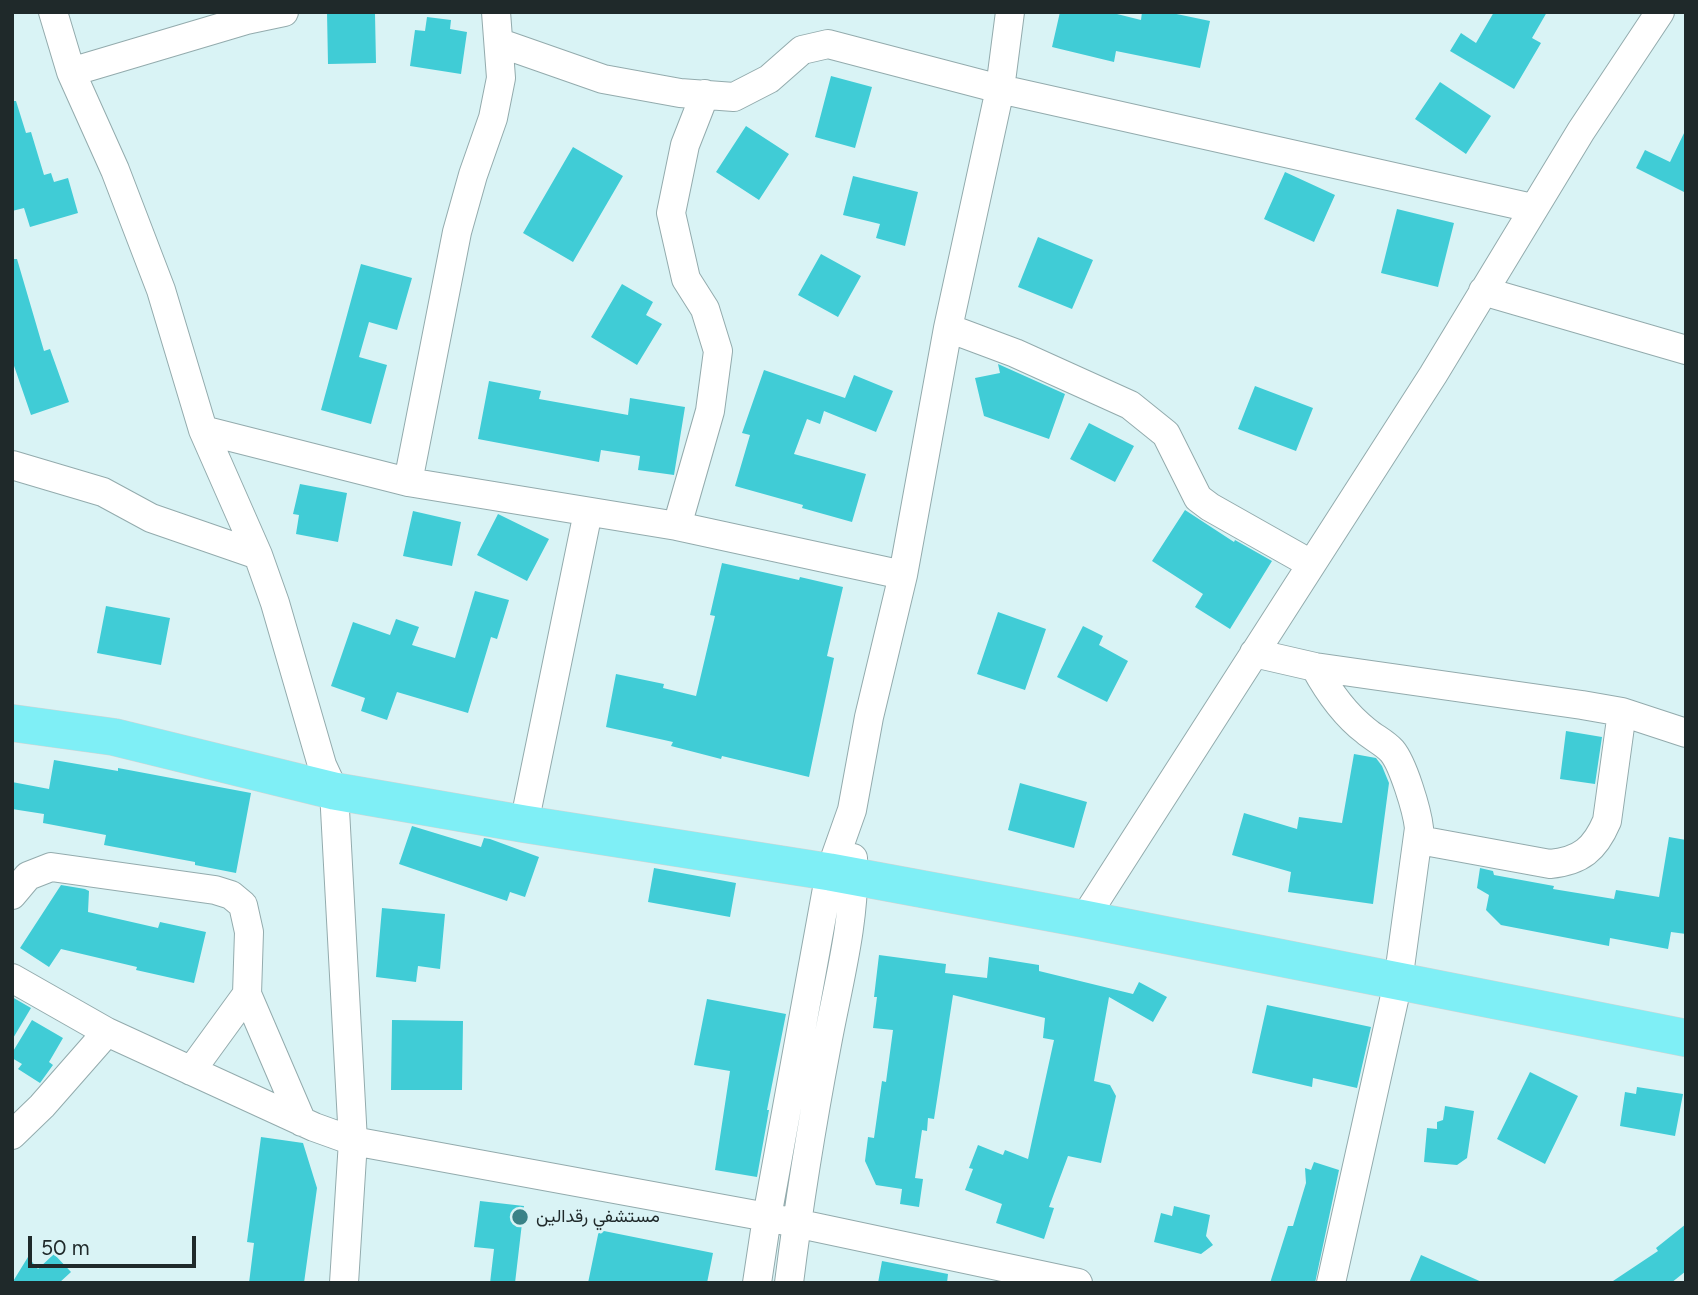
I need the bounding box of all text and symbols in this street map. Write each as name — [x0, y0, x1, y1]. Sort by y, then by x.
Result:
place label: مستشفي رقدالين — [536, 1206, 660, 1228]
marker: مستشفي رقدالين — [510, 1207, 530, 1227]
scale bar — [32, 1222, 200, 1266]
text: 50 m — [41, 1235, 90, 1260]

